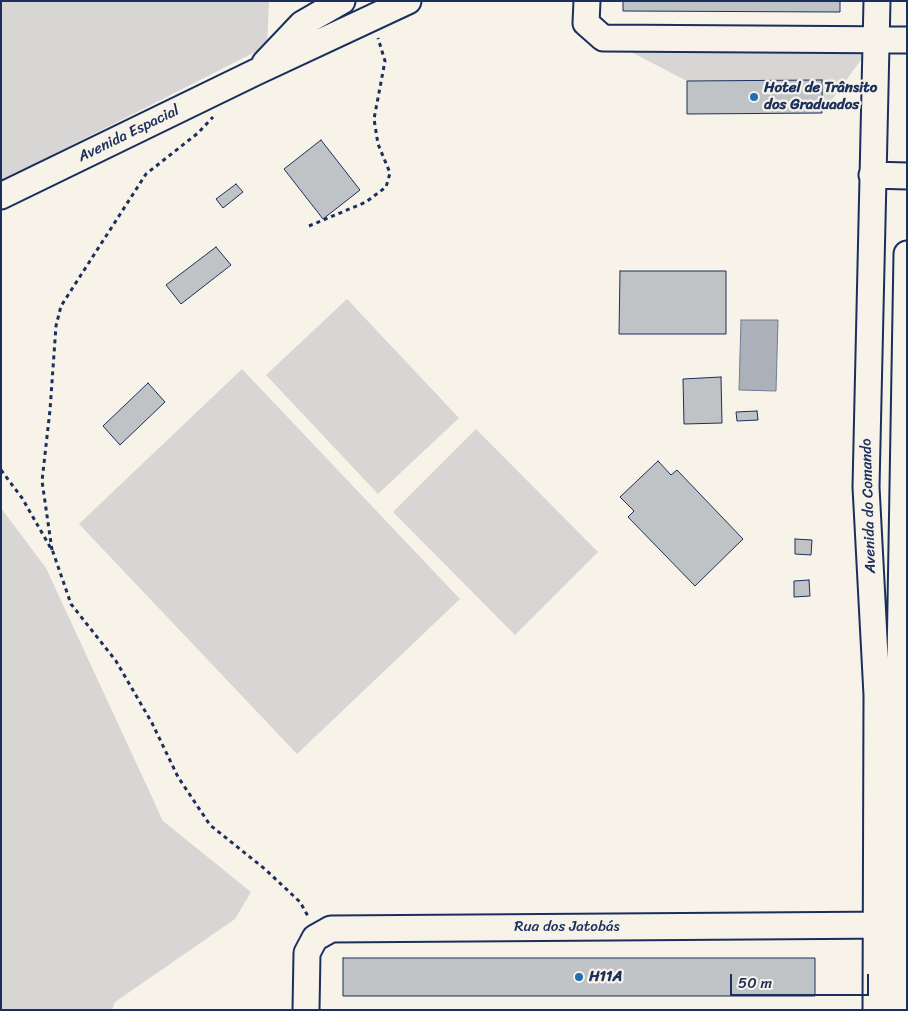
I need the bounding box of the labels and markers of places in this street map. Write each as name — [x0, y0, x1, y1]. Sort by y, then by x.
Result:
place label: Hotel de Trânsito dos Graduados — [764, 79, 877, 114]
marker: Hotel de Trânsito dos Graduados — [748, 91, 760, 103]
place label: H11A — [589, 968, 622, 986]
marker: H11A — [573, 971, 585, 983]

